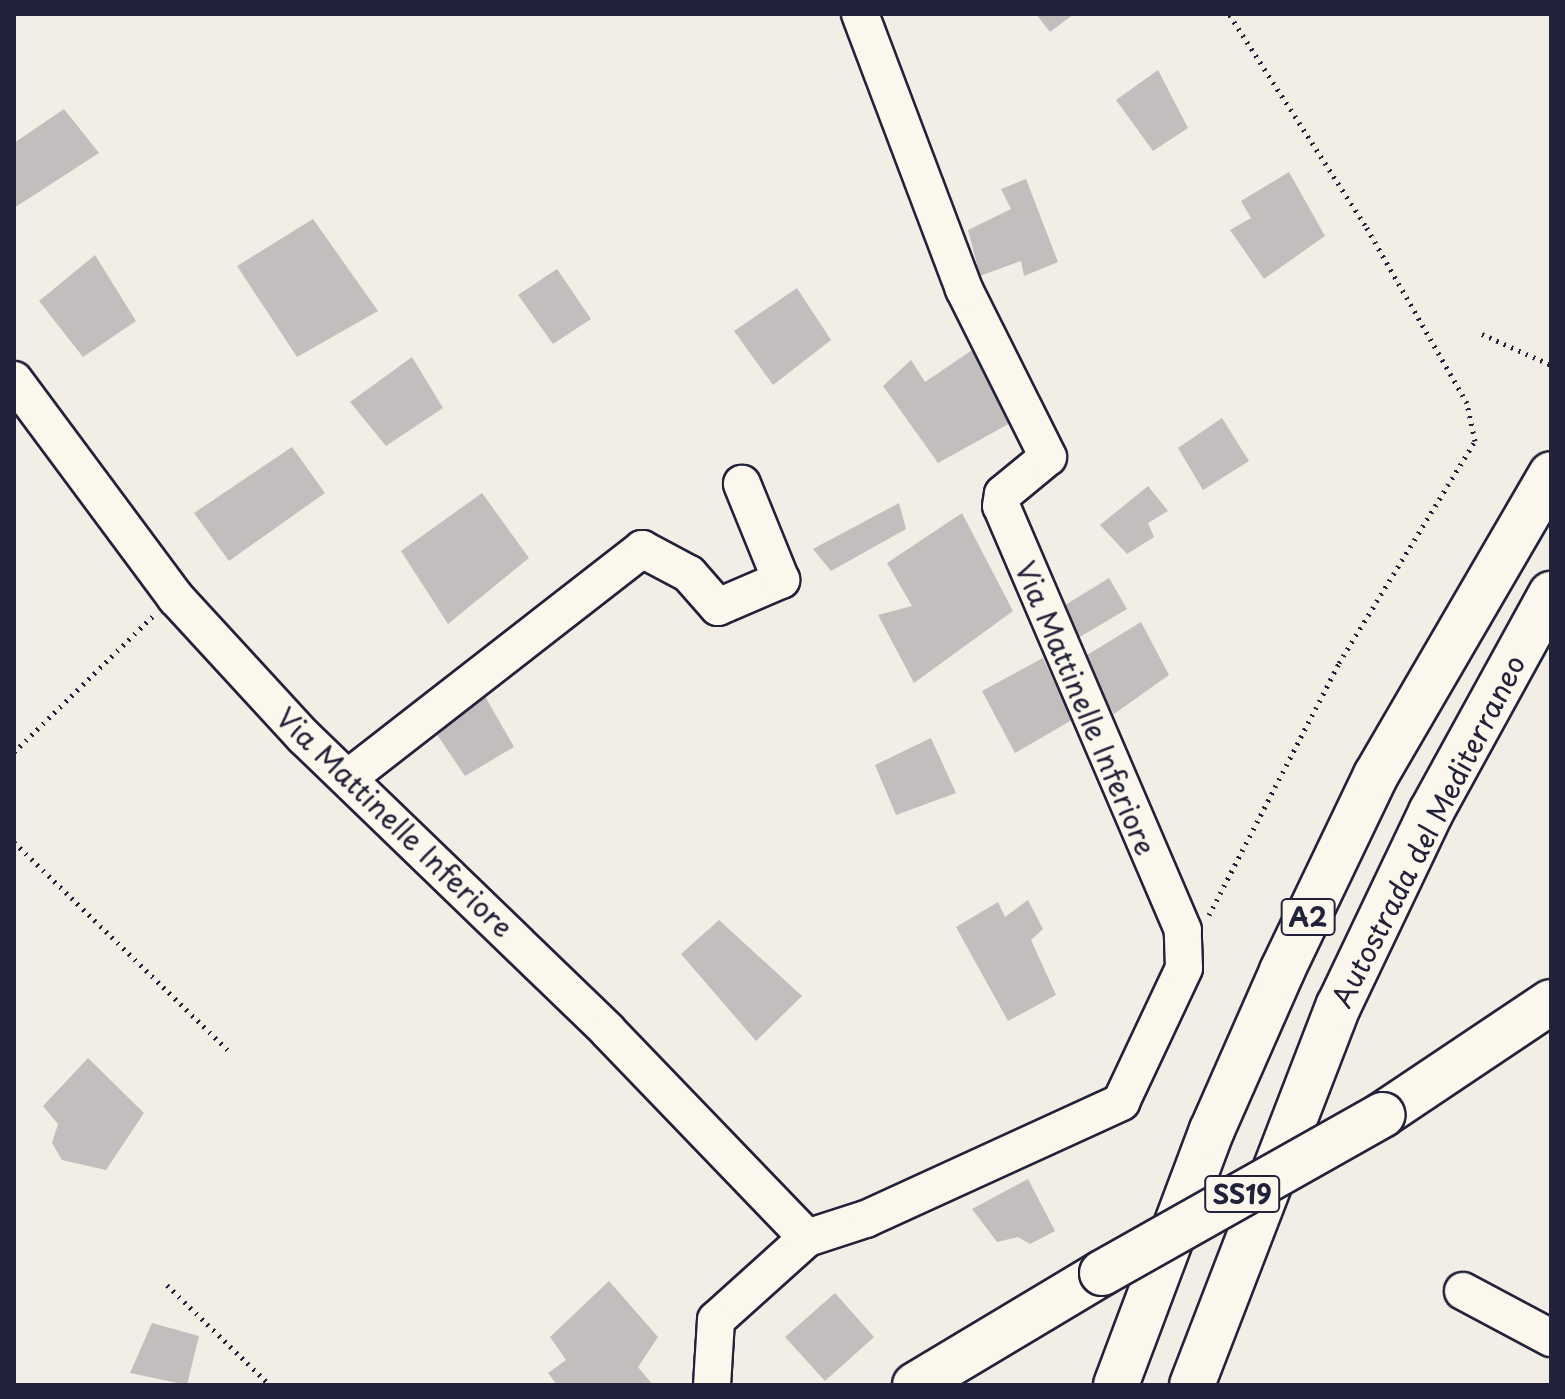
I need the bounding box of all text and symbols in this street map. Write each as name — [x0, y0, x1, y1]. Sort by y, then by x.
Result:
street label: Via Mattinelle Inferiore — [1009, 556, 1163, 860]
street label: Autostrada del Mediterraneo — [1324, 648, 1532, 1014]
street label: Via Mattinelle Inferiore — [270, 700, 520, 944]
road number: A2 — [1280, 895, 1336, 939]
road number: SS19 — [1204, 1172, 1280, 1216]

